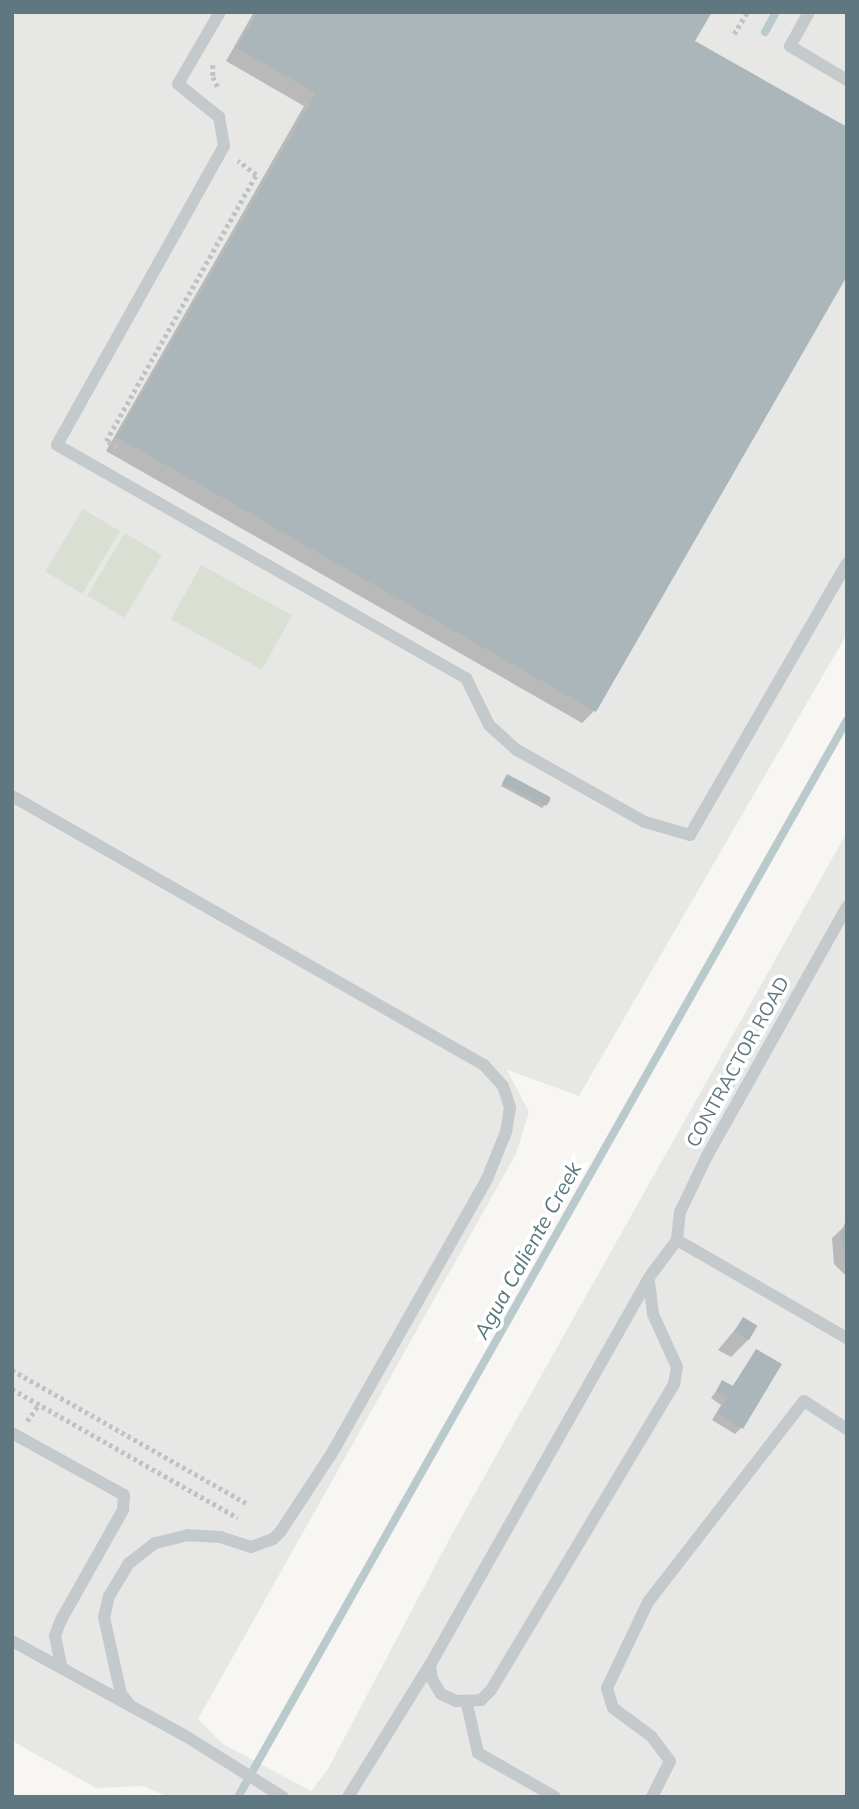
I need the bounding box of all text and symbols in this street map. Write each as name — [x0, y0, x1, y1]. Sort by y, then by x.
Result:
street label: CONTRACTOR ROAD — [682, 973, 794, 1151]
water label: Agua Caliente Creek — [468, 1157, 586, 1343]

